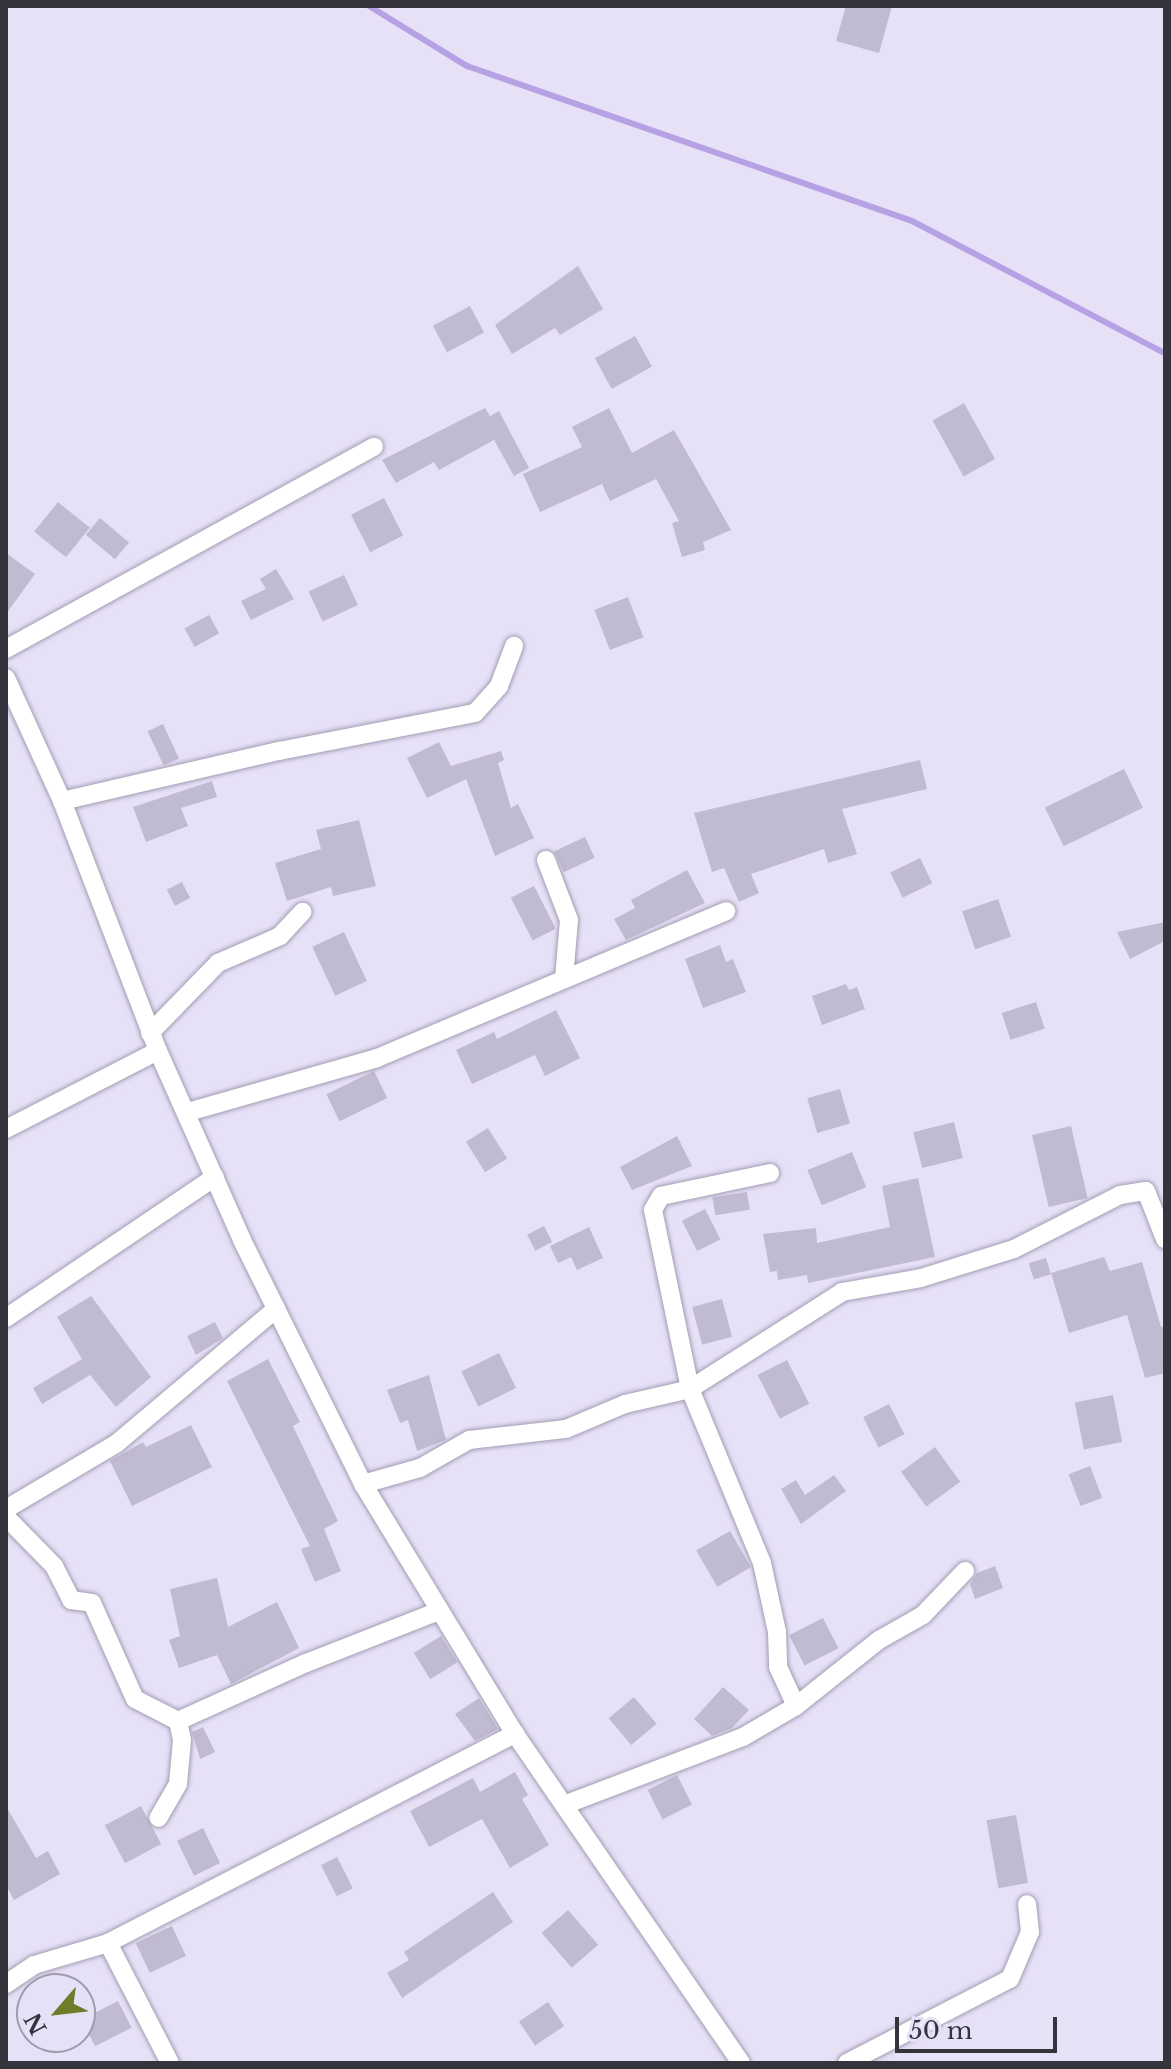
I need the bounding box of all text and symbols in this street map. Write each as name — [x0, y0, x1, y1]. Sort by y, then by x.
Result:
north arrow — [16, 1973, 96, 2053]
scale bar — [899, 2001, 1061, 2051]
text: N — [19, 2008, 53, 2039]
text: 50 m — [909, 2016, 972, 2045]

